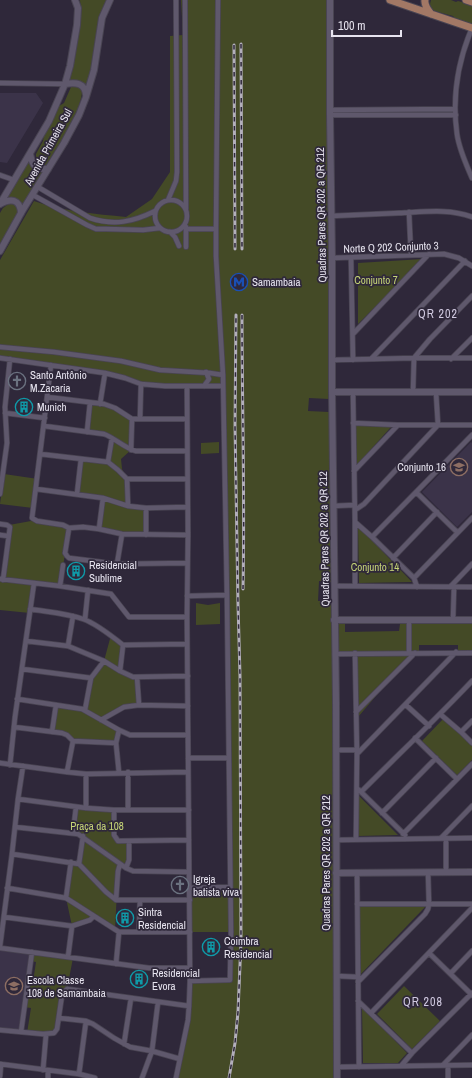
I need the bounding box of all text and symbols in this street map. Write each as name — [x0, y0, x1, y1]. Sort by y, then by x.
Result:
scale bar — [332, 12, 401, 38]
text: 100 m — [338, 18, 365, 34]
street label: Avenida Primeira Sul — [21, 106, 75, 189]
street label: Quadras Pares QR 202 a QR 212 — [313, 147, 329, 283]
street label: Norte Q 202 Conjunto 3 — [343, 238, 439, 256]
metro station icon: Samambaia — [229, 272, 249, 292]
park label: Conjunto 7 — [354, 273, 398, 287]
place label: Samambaia — [252, 275, 301, 289]
district label: QR 202 — [418, 306, 458, 322]
place label: Santo Antônio M.Zacaria — [30, 368, 87, 395]
church icon: Santo Antônio M.Zacaria — [7, 371, 27, 391]
building icon: Munich — [14, 397, 34, 417]
place label: Munich — [37, 400, 67, 414]
school or university icon: Conjunto 16 — [449, 457, 469, 477]
place label: Conjunto 16 — [397, 460, 446, 474]
street label: Quadras Pares QR 202 a QR 212 — [316, 471, 332, 607]
place label: Residencial Sublime — [89, 558, 137, 585]
park label: Conjunto 14 — [351, 560, 399, 574]
building icon: Residencial Sublime — [66, 561, 86, 581]
street label: Quadras Pares QR 202 a QR 212 — [319, 795, 333, 931]
park label: Praça da 108 — [70, 819, 124, 833]
place label: Igreja batista viva — [193, 872, 239, 899]
church icon: Igreja batista viva — [170, 875, 190, 895]
place label: Sintra Residencial — [138, 905, 186, 932]
building icon: Sintra Residencial — [115, 908, 135, 928]
place label: Coimbra Residencial — [224, 934, 272, 961]
building icon: Coimbra Residencial — [201, 937, 221, 957]
place label: Residencial Evora — [152, 966, 200, 993]
building icon: Residencial Evora — [129, 969, 149, 989]
place label: Escola Classe 108 de Samambaia — [27, 973, 106, 1000]
school or university icon: Escola Classe 108 de Samambaia — [4, 976, 24, 996]
district label: QR 208 — [403, 994, 443, 1010]

